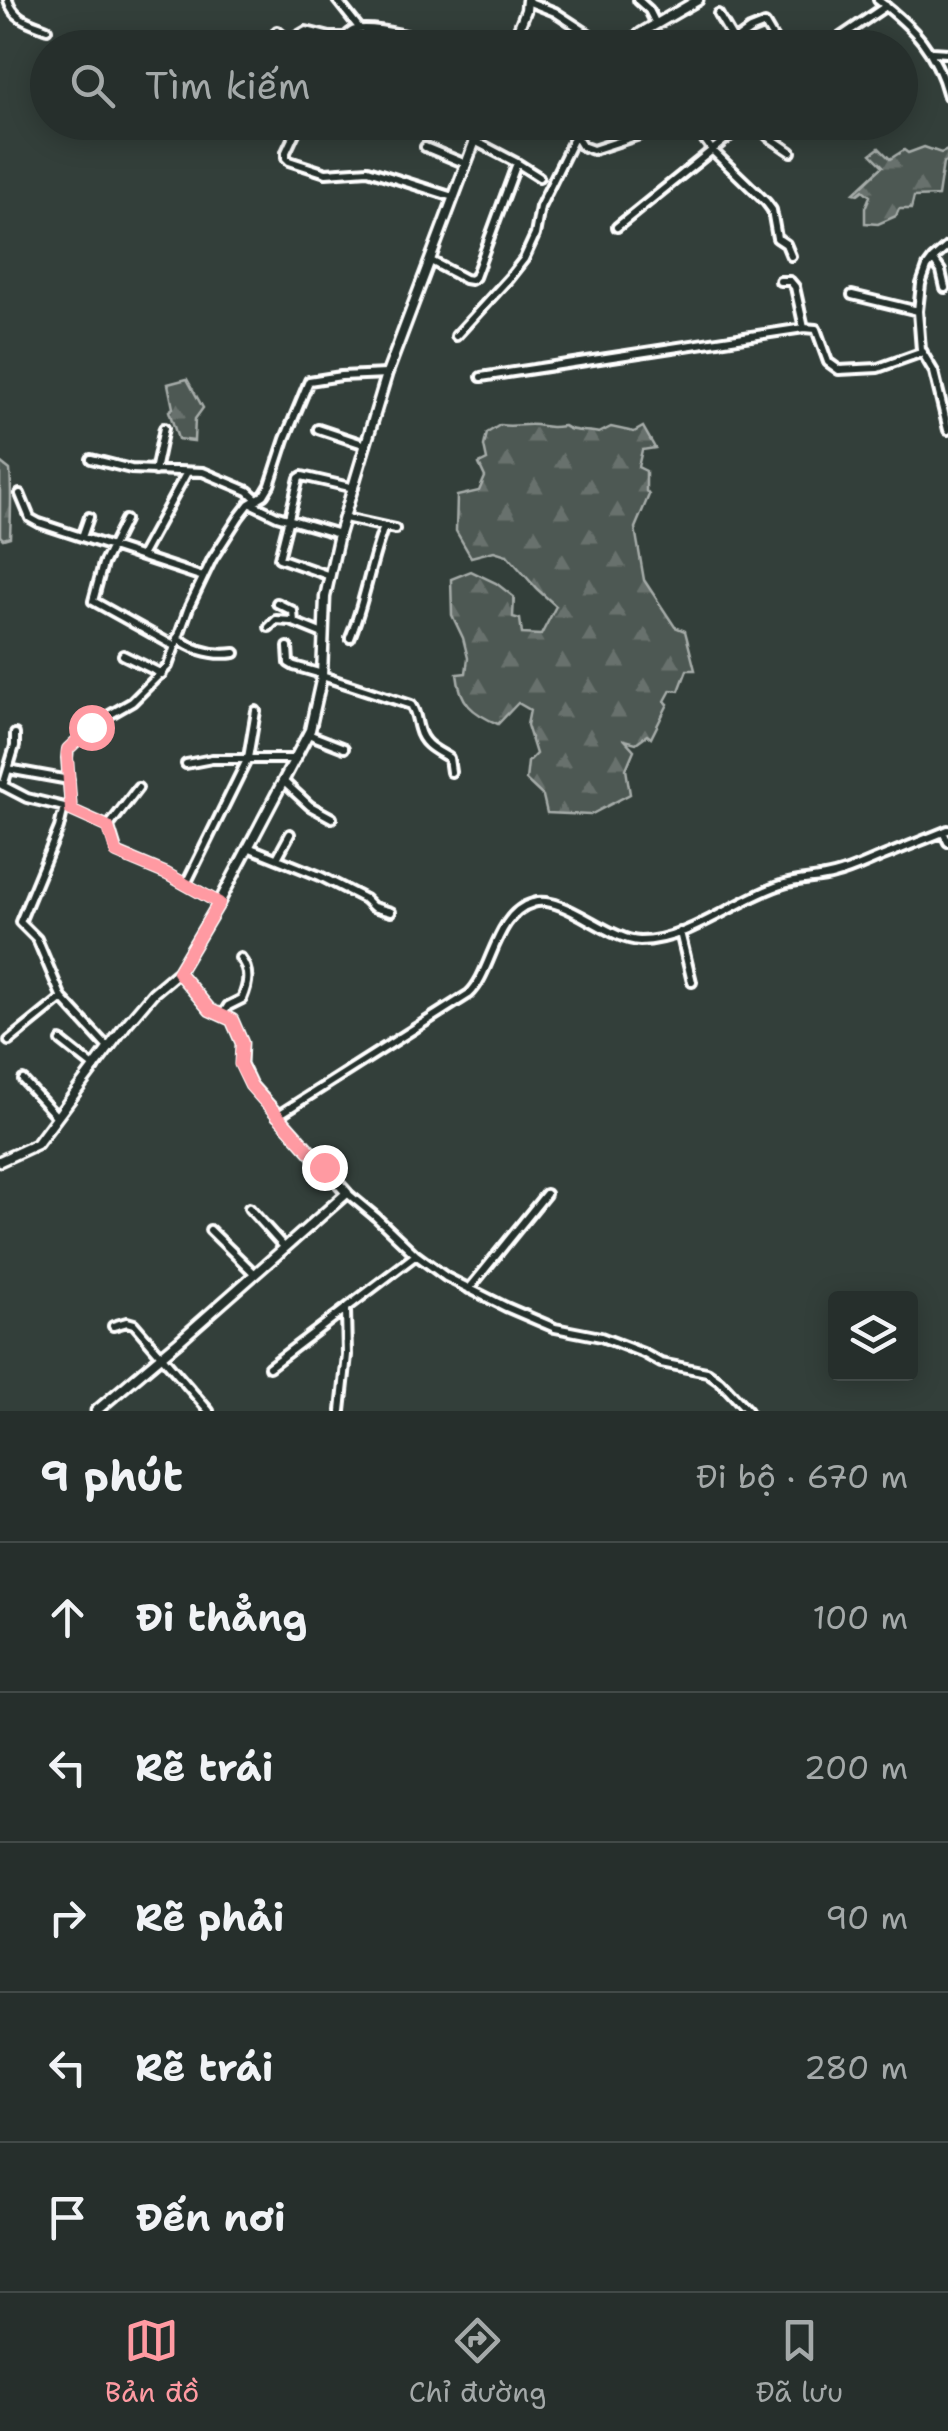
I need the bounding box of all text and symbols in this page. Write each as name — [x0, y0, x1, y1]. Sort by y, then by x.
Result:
search box — [30, 30, 918, 140]
icon: search — [65, 58, 120, 113]
text: Tìm kiếm — [145, 60, 310, 111]
route start — [69, 705, 115, 751]
route end — [302, 1145, 348, 1191]
map controls — [828, 1291, 918, 1381]
button: layers — [828, 1291, 918, 1381]
text: 9 phút — [40, 1448, 183, 1504]
text: Đi bộ · 670 m — [696, 1455, 908, 1498]
icon: ahead — [40, 1590, 95, 1645]
text: Đi thẳng — [135, 1592, 307, 1643]
text: 100 m — [812, 1596, 908, 1639]
icon: left — [40, 1740, 95, 1795]
text: Rẽ trái — [135, 1742, 273, 1793]
text: 200 m — [804, 1746, 908, 1789]
icon: right — [40, 1890, 95, 1945]
text: Rẽ phải — [135, 1892, 284, 1943]
text: 90 m — [825, 1896, 908, 1939]
icon: left — [40, 2040, 95, 2095]
text: Rẽ trái — [135, 2042, 273, 2093]
text: 280 m — [804, 2046, 908, 2089]
icon: arrive — [40, 2190, 95, 2245]
text: Đến nơi — [135, 2192, 286, 2243]
tab: Bản đồ — [105, 2313, 199, 2411]
tab: Chỉ đường — [409, 2313, 546, 2411]
tab: Đã lưu — [756, 2313, 843, 2411]

